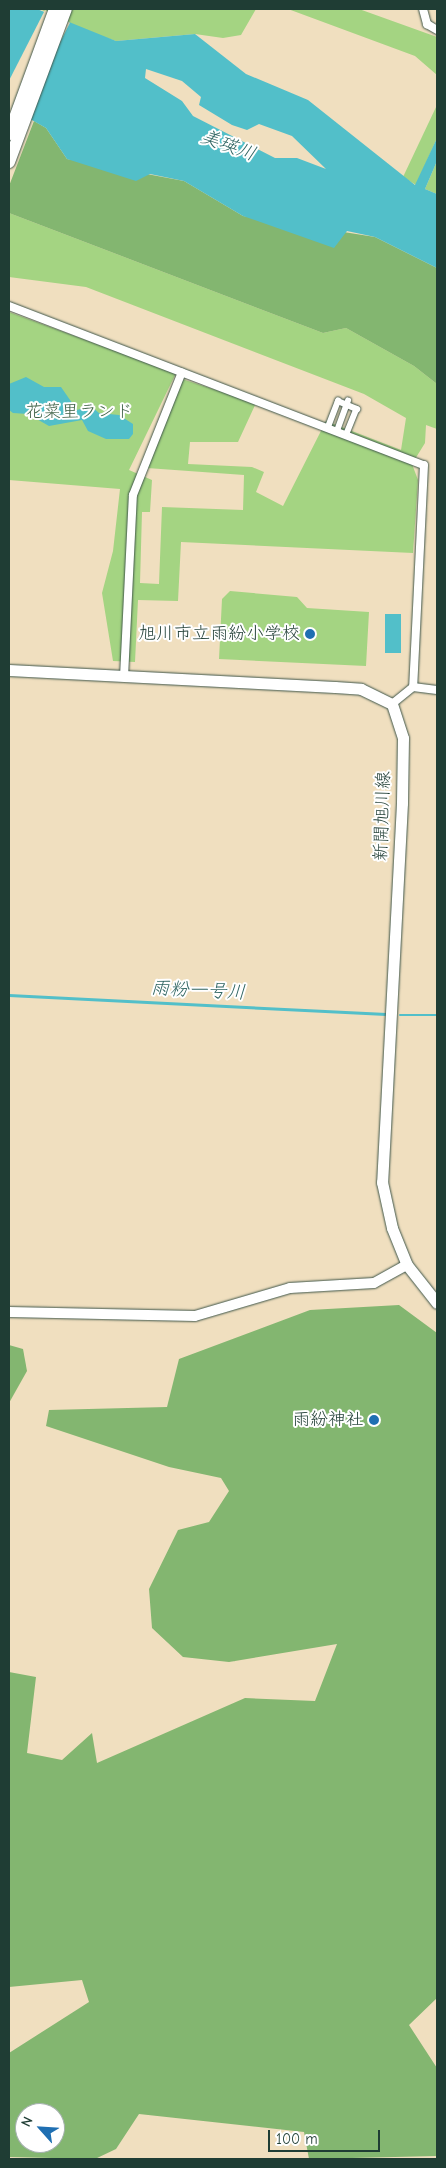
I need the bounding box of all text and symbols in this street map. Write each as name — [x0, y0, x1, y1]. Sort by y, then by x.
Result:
water label: 美瑛川 — [197, 126, 259, 166]
park label: 花菜里ランド — [25, 401, 133, 423]
place label: 旭川市立雨紛小学校 — [138, 623, 300, 645]
marker: 旭川市立雨紛小学校 — [304, 628, 316, 640]
street label: 新開旭川線 — [371, 771, 395, 861]
water label: 雨粉一号川 — [150, 977, 246, 1005]
place label: 雨紛神社 — [292, 1409, 364, 1431]
marker: 雨紛神社 — [368, 1414, 380, 1426]
north arrow — [15, 2103, 65, 2153]
text: N — [17, 2114, 37, 2129]
scale bar — [271, 2120, 384, 2152]
text: 100 m — [276, 2130, 318, 2148]

